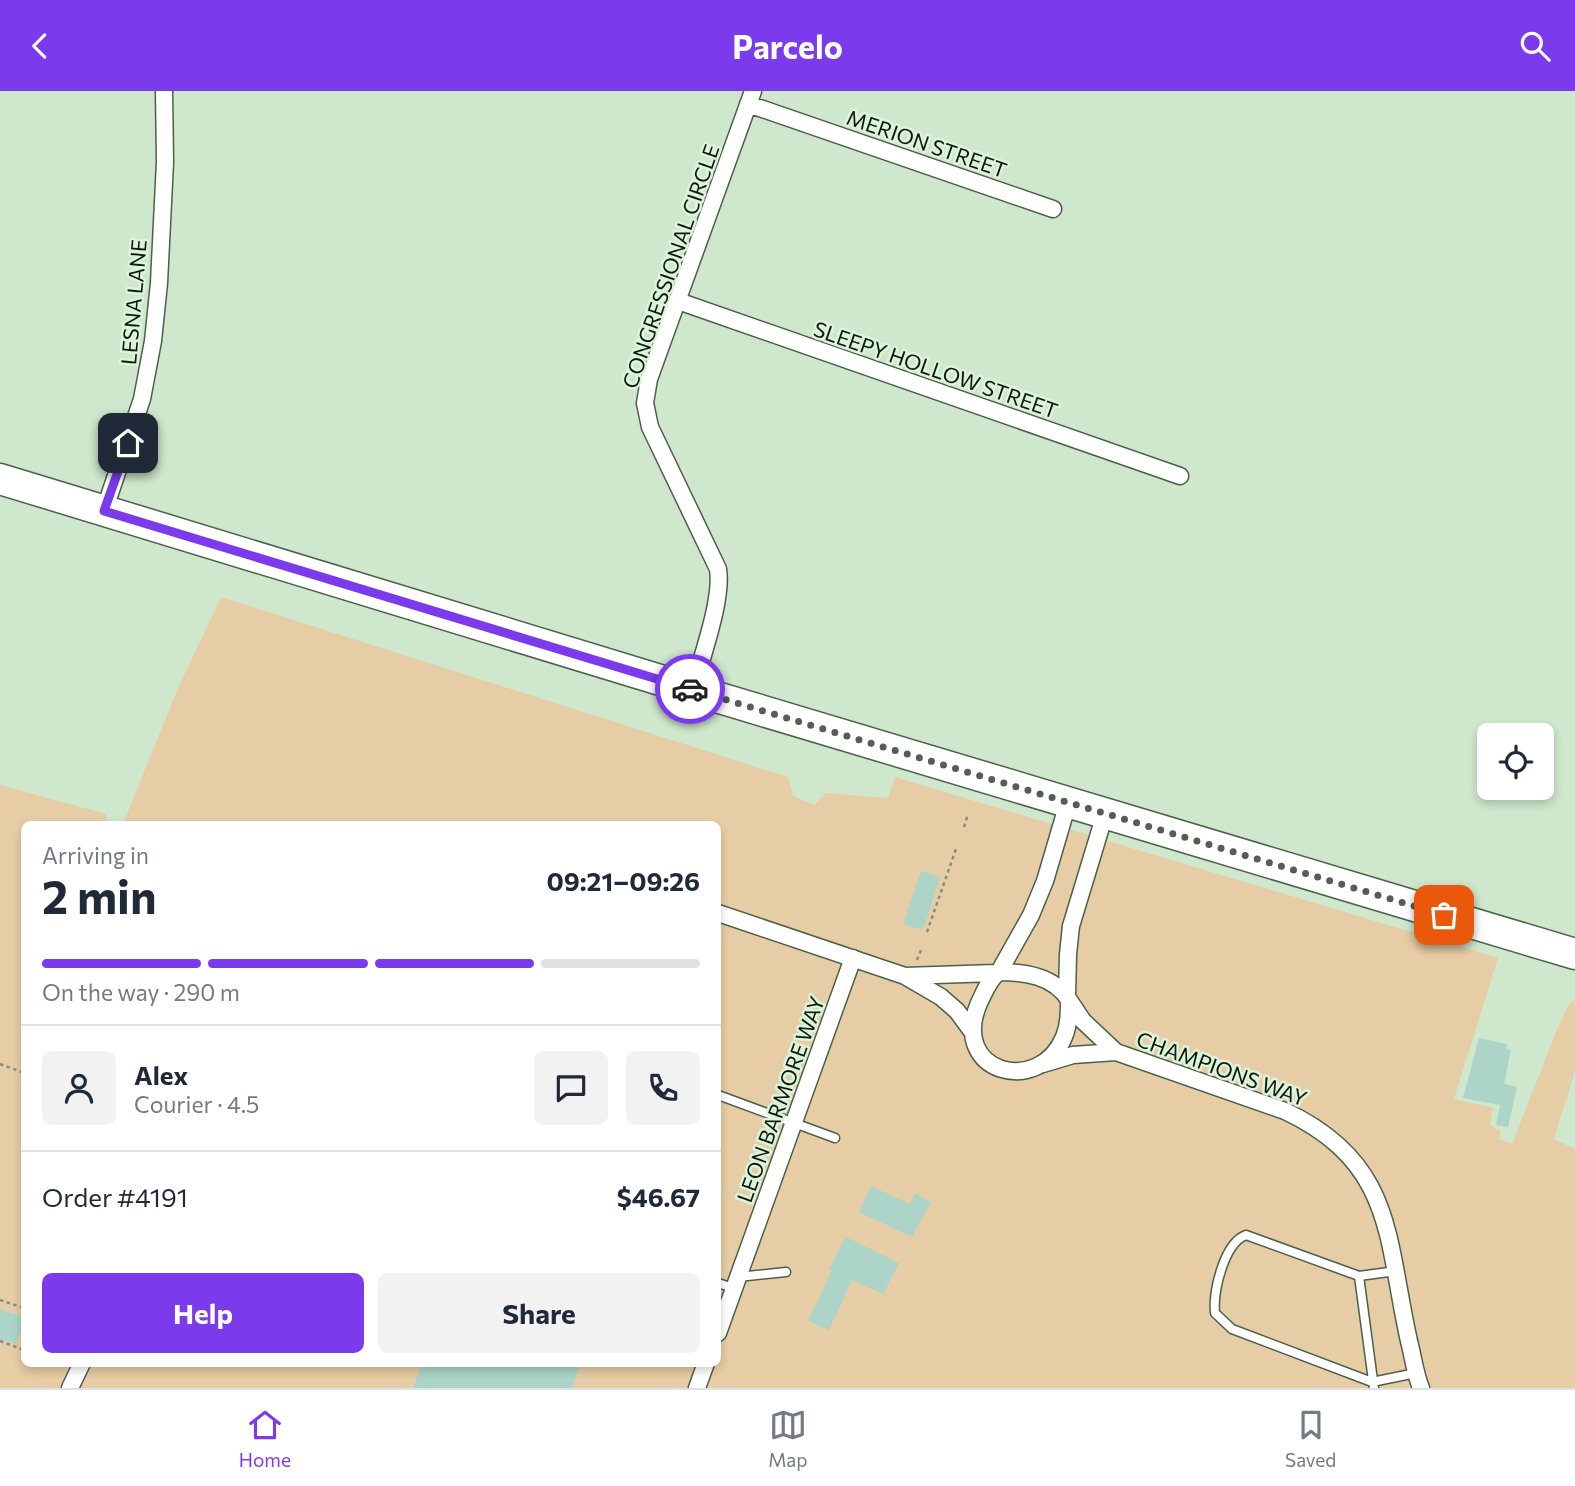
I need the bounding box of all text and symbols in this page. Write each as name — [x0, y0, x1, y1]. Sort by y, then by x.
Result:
text: Parcelo — [732, 26, 843, 66]
icon: back — [21, 27, 59, 65]
icon: search — [1516, 27, 1554, 65]
street label: MERION STREET — [844, 104, 1010, 182]
street label: CONGRESSIONAL CIRCLE — [616, 141, 724, 391]
street label: LESNA LANE — [115, 238, 151, 366]
street label: SLEEPY HOLLOW STREET — [811, 315, 1061, 423]
pin — [98, 413, 158, 473]
icon: home — [109, 424, 147, 462]
courier — [655, 654, 725, 724]
icon: car — [671, 670, 709, 708]
map controls — [1477, 723, 1554, 800]
button: locate — [1477, 723, 1554, 800]
text: Arriving in — [42, 841, 149, 869]
text: 09:21–09:26 — [546, 865, 700, 896]
text: 2 min — [42, 867, 157, 923]
pin — [1414, 885, 1474, 945]
icon: bag — [1425, 896, 1463, 934]
text: On the way · 290 m — [42, 978, 240, 1006]
street label: LEON BARMORE WAY — [731, 992, 829, 1205]
street label: CHAMPIONS WAY — [1133, 1026, 1311, 1111]
button: person — [42, 1051, 116, 1125]
button: chat — [534, 1051, 608, 1125]
button: phone — [626, 1051, 700, 1125]
text: Alex — [134, 1059, 188, 1090]
text: Courier · 4.5 — [134, 1090, 259, 1118]
text: Order #4191 — [42, 1181, 188, 1212]
text: $46.67 — [617, 1181, 700, 1212]
button: Help — [42, 1273, 364, 1353]
button: Share — [378, 1273, 700, 1353]
tab: Home — [239, 1406, 291, 1471]
tab: Map — [768, 1406, 808, 1471]
tab: Saved — [1285, 1406, 1336, 1471]

